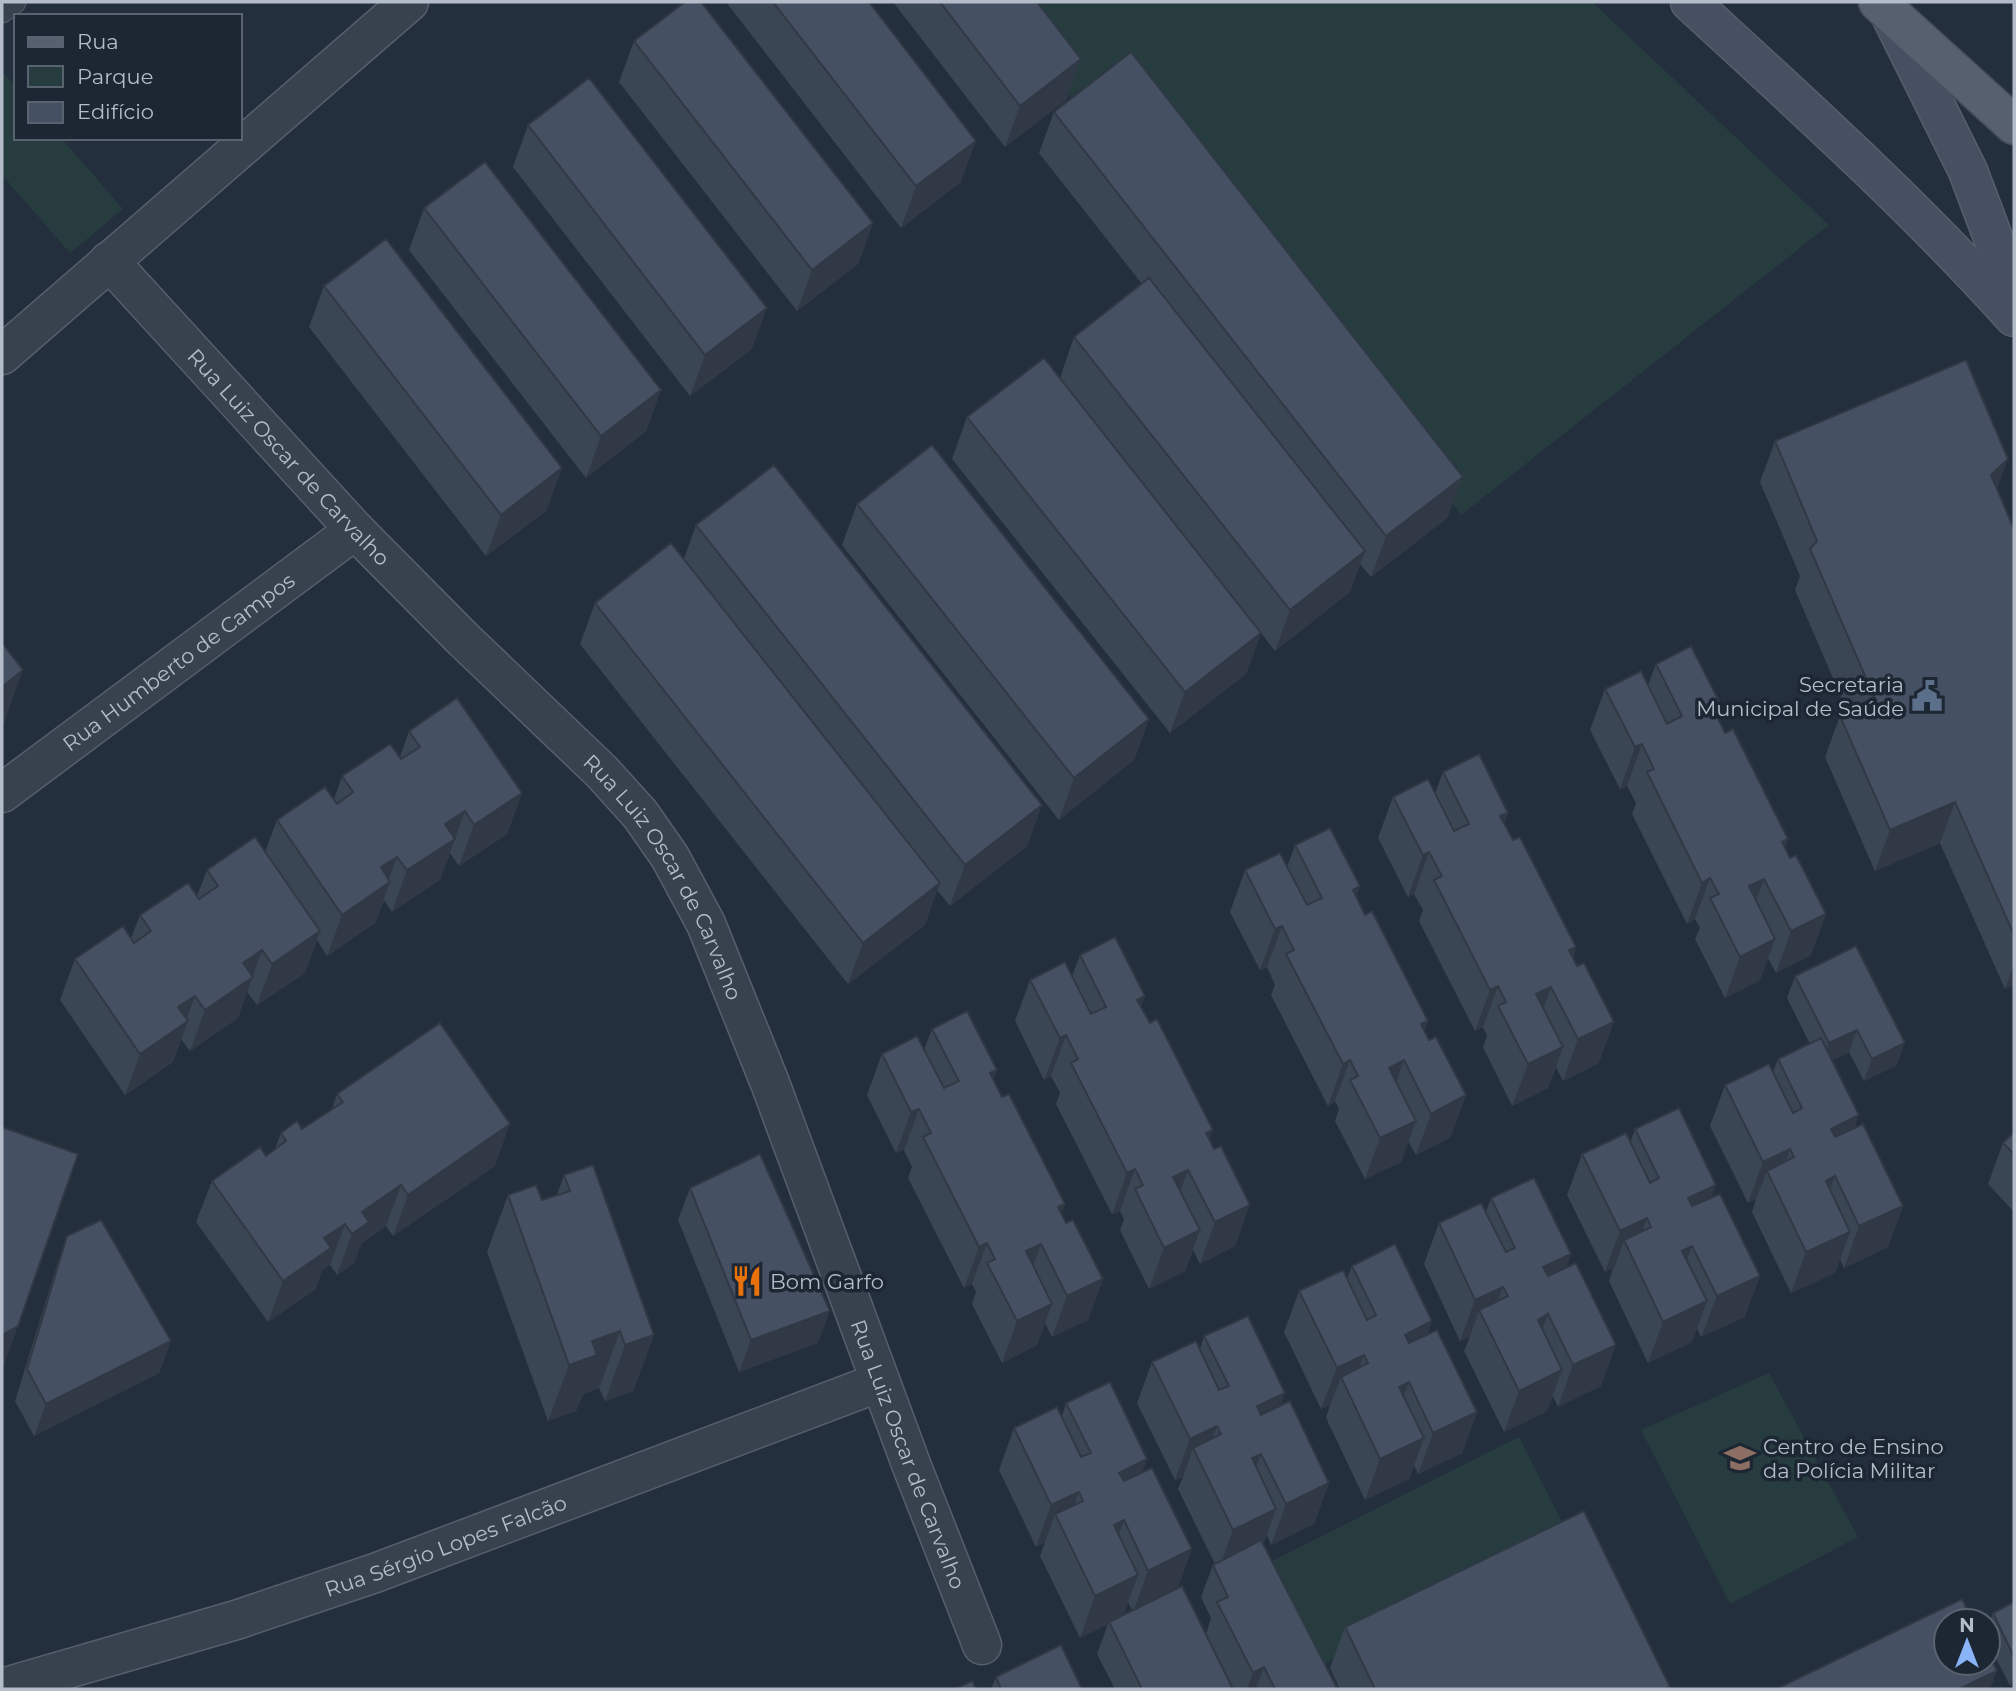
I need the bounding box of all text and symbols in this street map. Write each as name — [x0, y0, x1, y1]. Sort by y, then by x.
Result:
legend — [14, 14, 242, 140]
text: Rua — [77, 29, 119, 54]
text: Parque — [77, 64, 153, 89]
text: Edifício — [77, 99, 154, 124]
street label: Rua Luiz Oscar de Carvalho — [183, 343, 395, 570]
street label: Rua Humberto de Campos — [58, 567, 299, 756]
place label: Secretaria Municipal de Saúde — [1696, 672, 1904, 721]
public building icon: Secretaria Municipal de Saúde — [1910, 679, 1944, 713]
street label: Rua Luiz Oscar de Carvalho — [579, 749, 748, 1003]
restaurant icon: Bom Garfo — [730, 1264, 764, 1298]
place label: Bom Garfo — [770, 1269, 884, 1294]
street label: Rua Luiz Oscar de Carvalho — [846, 1316, 971, 1592]
place label: Centro de Ensino da Polícia Militar — [1763, 1434, 1944, 1483]
school or university icon: Centro de Ensino da Polícia Militar — [1723, 1441, 1757, 1475]
street label: Rua Sérgio Lopes Falcão — [321, 1489, 570, 1602]
north arrow — [1932, 1607, 2002, 1677]
text: N — [1959, 1614, 1975, 1637]

